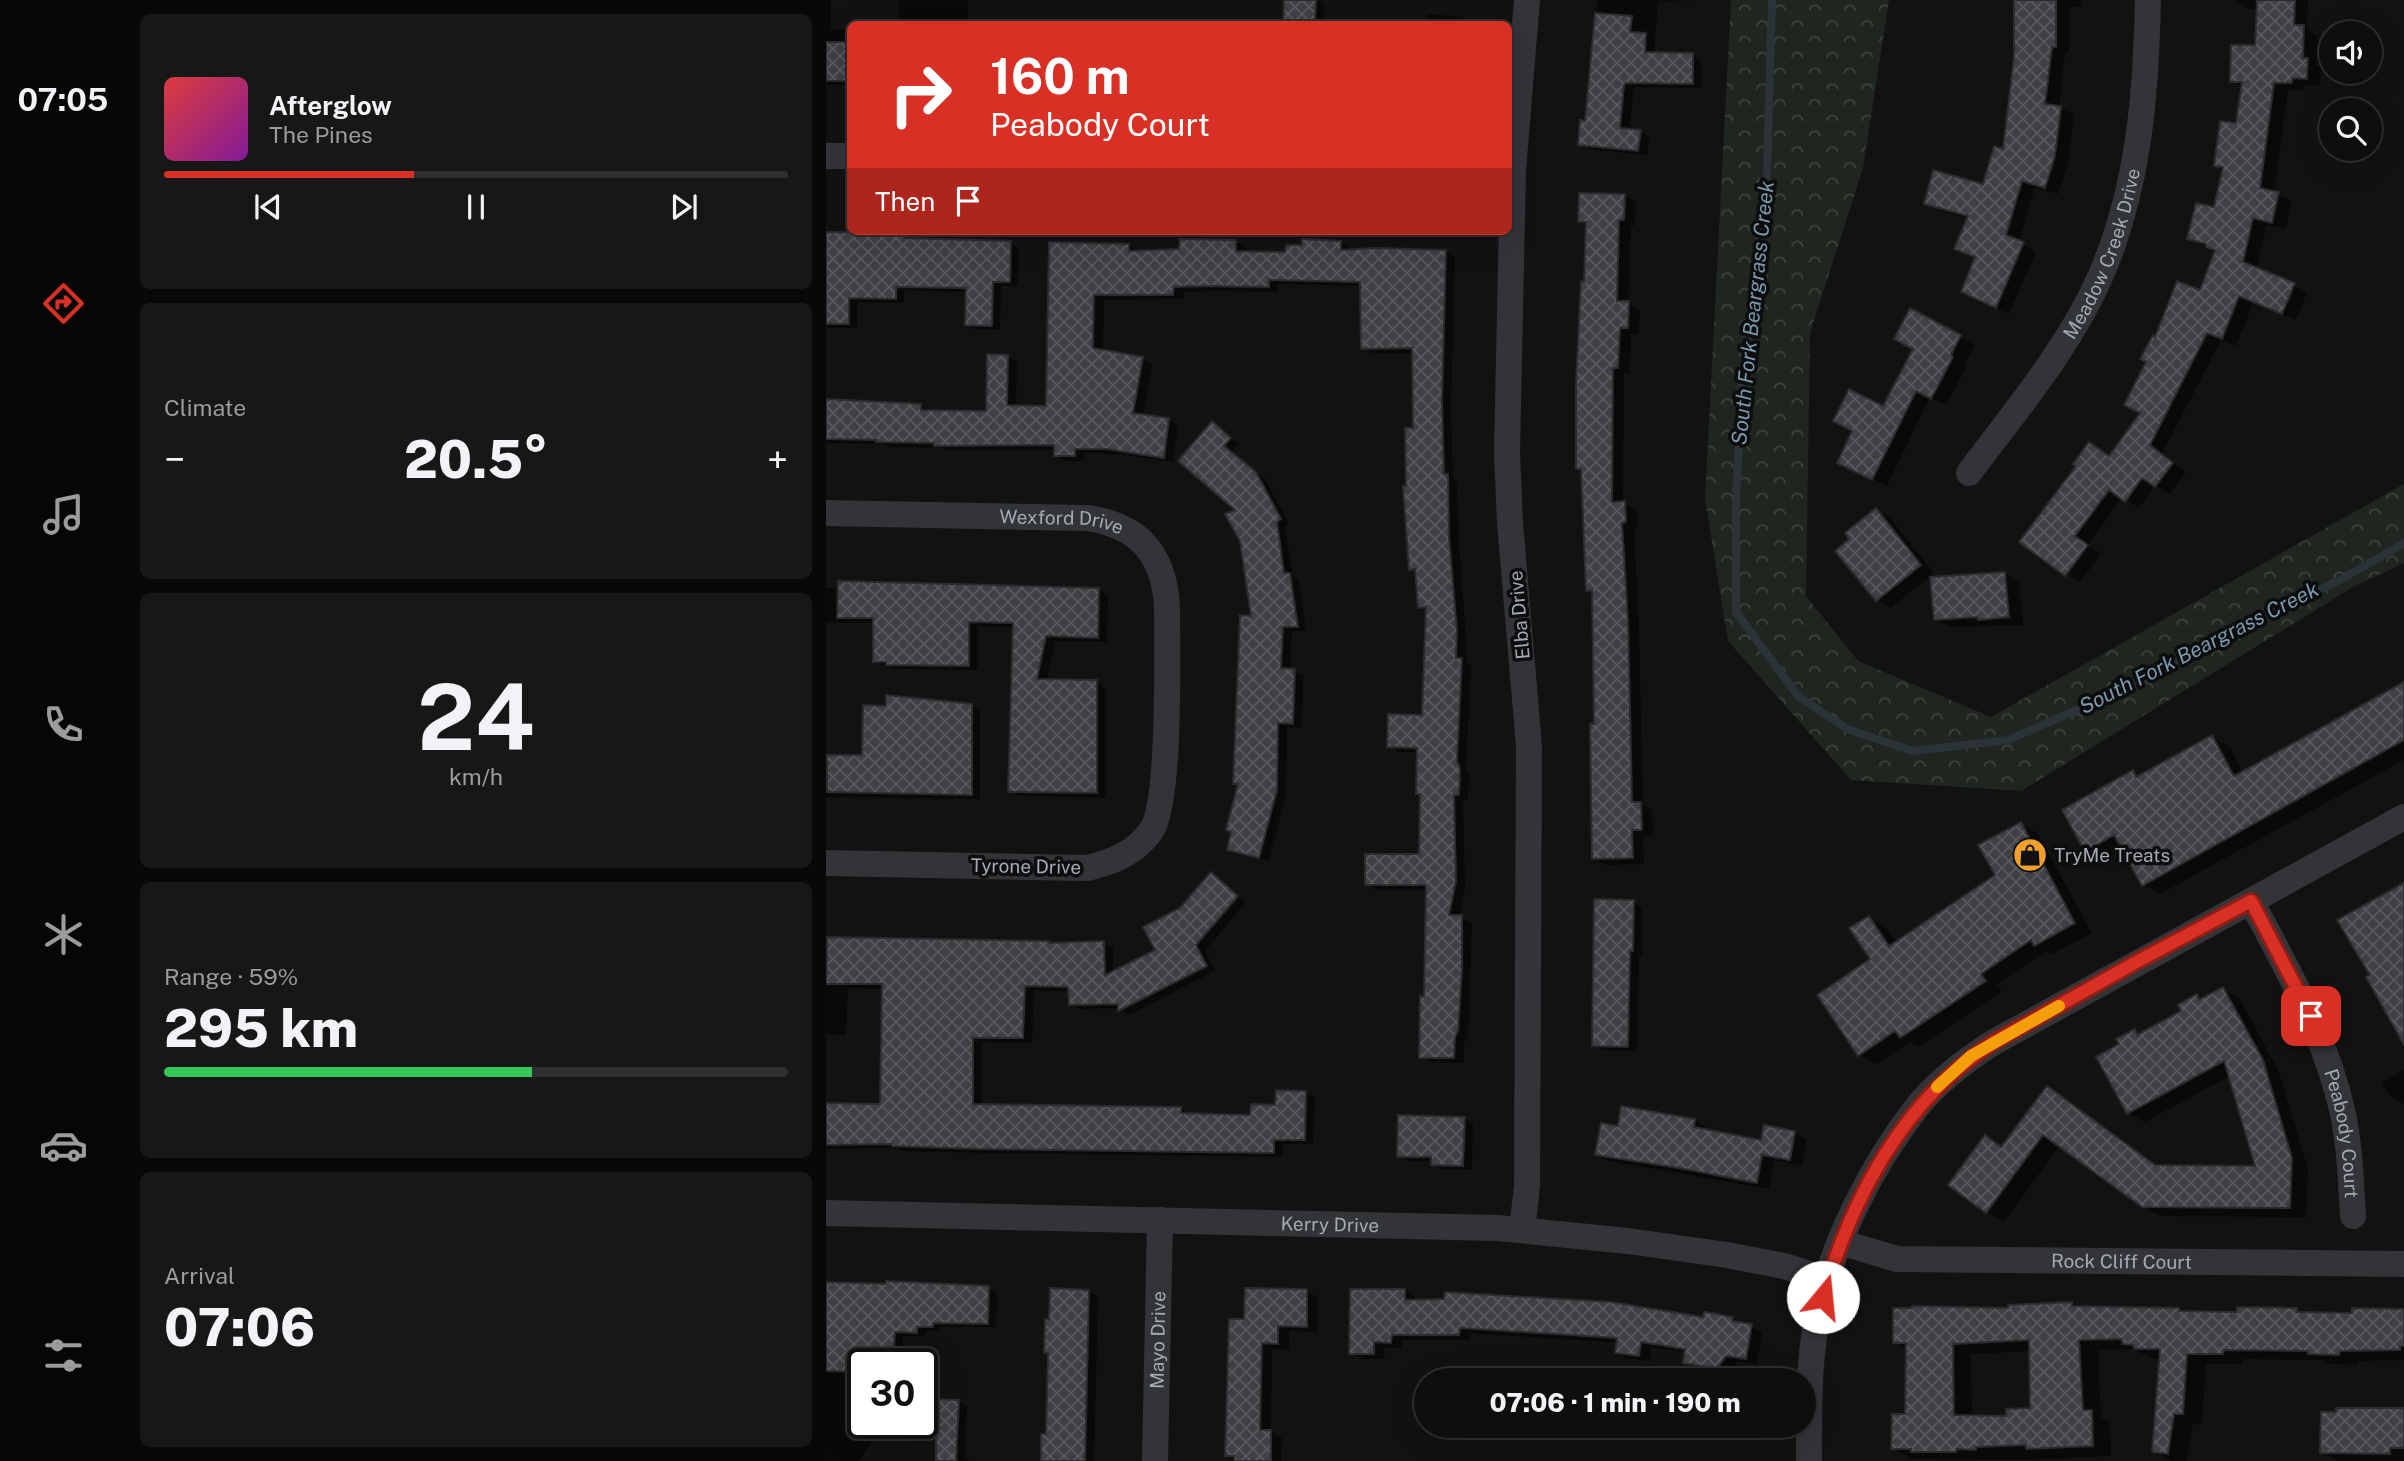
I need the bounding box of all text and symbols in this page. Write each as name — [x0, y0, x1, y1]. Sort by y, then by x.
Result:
map controls — [2319, 21, 2382, 161]
button: sound — [2319, 21, 2382, 84]
text: 160 m — [990, 47, 1130, 105]
icon: right — [875, 49, 966, 140]
text: 07:05 — [18, 81, 108, 118]
text: Afterglow — [269, 90, 392, 121]
button: search — [2319, 98, 2382, 161]
text: Peabody Court — [990, 106, 1210, 143]
text: The Pines — [269, 121, 373, 148]
street label: Meadow Creek Drive — [2058, 166, 2144, 343]
water label: South Fork Beargrass Creek — [1726, 179, 1779, 446]
icon: arrive — [949, 182, 987, 220]
text: Then — [875, 186, 935, 217]
icon: previous — [249, 188, 287, 226]
icon: pause — [457, 188, 495, 226]
icon: next — [665, 188, 703, 226]
icon: directions — [39, 279, 88, 328]
text: Climate — [164, 394, 246, 421]
text: 20.5° — [404, 429, 548, 490]
text: − — [164, 437, 185, 482]
text: + — [767, 437, 788, 482]
icon: music — [39, 490, 88, 539]
street label: Wexford Drive — [999, 505, 1127, 538]
street label: Elba Drive — [1504, 570, 1534, 660]
water label: South Fork Beargrass Creek — [2075, 576, 2323, 719]
text: 24 — [417, 664, 535, 770]
icon: phone — [39, 700, 88, 749]
text: km/h — [449, 763, 503, 790]
shop icon: TryMe Treats — [2011, 836, 2049, 874]
place label: TryMe Treats — [2054, 844, 2170, 866]
street label: Tyrone Drive — [971, 854, 1081, 878]
icon: climate — [39, 910, 88, 959]
text: Range · 59% — [164, 963, 298, 990]
pin — [2281, 986, 2341, 1046]
icon: arrive — [2292, 997, 2330, 1035]
text: 295 km — [164, 998, 358, 1059]
street label: Peabody Court — [2320, 1066, 2363, 1199]
icon: car — [39, 1121, 88, 1170]
street label: Kerry Drive — [1280, 1212, 1379, 1236]
street label: Rock Cliff Court — [2051, 1250, 2192, 1273]
position arrow — [1786, 1260, 1860, 1334]
text: Arrival — [164, 1262, 235, 1289]
street label: Mayo Drive — [1145, 1291, 1170, 1389]
text: 07:06 — [164, 1297, 315, 1358]
icon: filters — [39, 1331, 88, 1380]
speed limit sign: 30 — [847, 1348, 938, 1439]
text: 07:06 · 1 min · 190 m — [1489, 1387, 1741, 1418]

